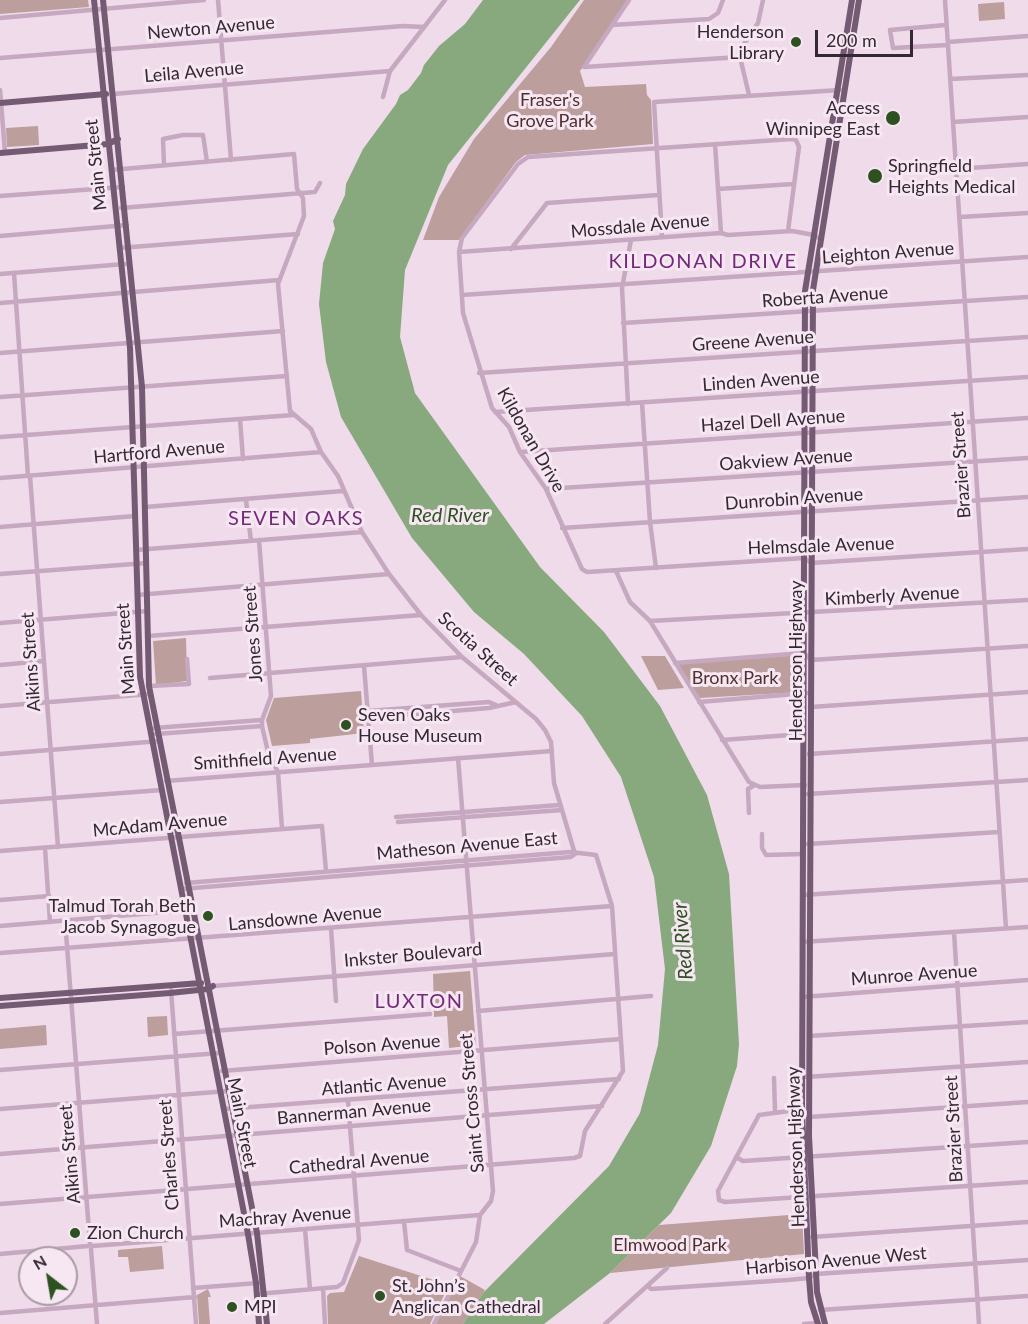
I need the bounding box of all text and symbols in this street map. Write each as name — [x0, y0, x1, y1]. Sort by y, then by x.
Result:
street label: Newton Avenue — [146, 12, 276, 44]
scale bar — [818, 18, 916, 56]
place label: Henderson Library — [697, 21, 784, 63]
text: 200 m — [826, 29, 877, 51]
marker: Henderson Library — [789, 35, 803, 49]
street label: Leila Avenue — [143, 57, 245, 87]
park label: Fraser's Grove Park — [506, 89, 594, 132]
place label: Access Winnipeg East — [766, 97, 880, 140]
marker: Access Winnipeg East — [884, 109, 902, 127]
street label: Main Street — [80, 118, 112, 212]
place label: Springfield Heights Medical — [888, 155, 1016, 198]
marker: Springfield Heights Medical — [866, 167, 884, 185]
street label: Mossdale Avenue — [570, 209, 710, 243]
street label: Leighton Avenue — [821, 238, 955, 268]
district label: KILDONAN DRIVE — [609, 250, 797, 274]
street label: Roberta Avenue — [761, 282, 889, 312]
street label: Greene Avenue — [691, 326, 815, 356]
street label: Linden Avenue — [702, 366, 820, 396]
street label: Kildonan Drive — [492, 384, 570, 496]
street label: Hazel Dell Avenue — [700, 405, 846, 437]
street label: Brazier Street — [946, 411, 976, 519]
street label: Hartford Avenue — [92, 436, 226, 468]
street label: Oakview Avenue — [719, 445, 853, 475]
street label: Dunrobin Avenue — [724, 483, 864, 515]
water label: Red River — [411, 504, 489, 528]
district label: SEVEN OAKS — [228, 507, 364, 531]
street label: Helmsdale Avenue — [747, 533, 895, 559]
street label: Henderson Highway — [785, 580, 807, 742]
street label: Kimberly Avenue — [824, 582, 960, 610]
street label: Jones Street — [239, 585, 267, 683]
street label: Main Street — [112, 602, 140, 696]
street label: Scotia Street — [434, 607, 522, 691]
street label: Aikins Street — [17, 611, 45, 713]
park label: Bronx Park — [692, 667, 778, 689]
place label: Seven Oaks House Museum — [358, 704, 482, 746]
marker: Seven Oaks House Museum — [339, 718, 353, 732]
street label: Smithfield Avenue — [193, 743, 337, 775]
street label: McAdam Avenue — [92, 808, 228, 842]
street label: Matheson Avenue East — [376, 827, 558, 865]
place label: Talmud Torah Beth Jacob Synagogue — [49, 895, 196, 938]
street label: Lansdowne Avenue — [227, 901, 383, 935]
water label: Red River — [668, 901, 698, 981]
marker: Talmud Torah Beth Jacob Synagogue — [201, 909, 215, 923]
street label: Inkster Boulevard — [343, 938, 483, 972]
street label: Munroe Avenue — [850, 960, 978, 990]
district label: LUXTON — [375, 990, 463, 1014]
street label: Polson Avenue — [323, 1030, 441, 1060]
street label: Saint Cross Street — [455, 1032, 489, 1174]
street label: Henderson Highway — [782, 1066, 810, 1228]
street label: Atlantic Avenue — [321, 1070, 447, 1100]
street label: Brazier Street — [940, 1075, 968, 1183]
street label: Main Street — [223, 1076, 261, 1170]
street label: Bannerman Avenue — [276, 1095, 432, 1129]
street label: Charles Street — [154, 1099, 184, 1211]
street label: Aikins Street — [55, 1103, 85, 1205]
street label: Cathedral Avenue — [288, 1145, 430, 1179]
street label: Machray Avenue — [218, 1202, 352, 1232]
place label: Zion Church — [87, 1222, 184, 1244]
marker: Zion Church — [68, 1226, 82, 1240]
park label: Elmwood Park — [613, 1234, 727, 1256]
street label: Harbison Avenue West — [745, 1242, 927, 1280]
north arrow — [18, 1246, 78, 1306]
text: N — [29, 1251, 50, 1273]
place label: St. John’s Anglican Cathedral — [392, 1275, 541, 1318]
marker: St. John’s Anglican Cathedral — [373, 1289, 387, 1303]
place label: MPI — [244, 1296, 277, 1318]
marker: MPI — [225, 1300, 239, 1314]

